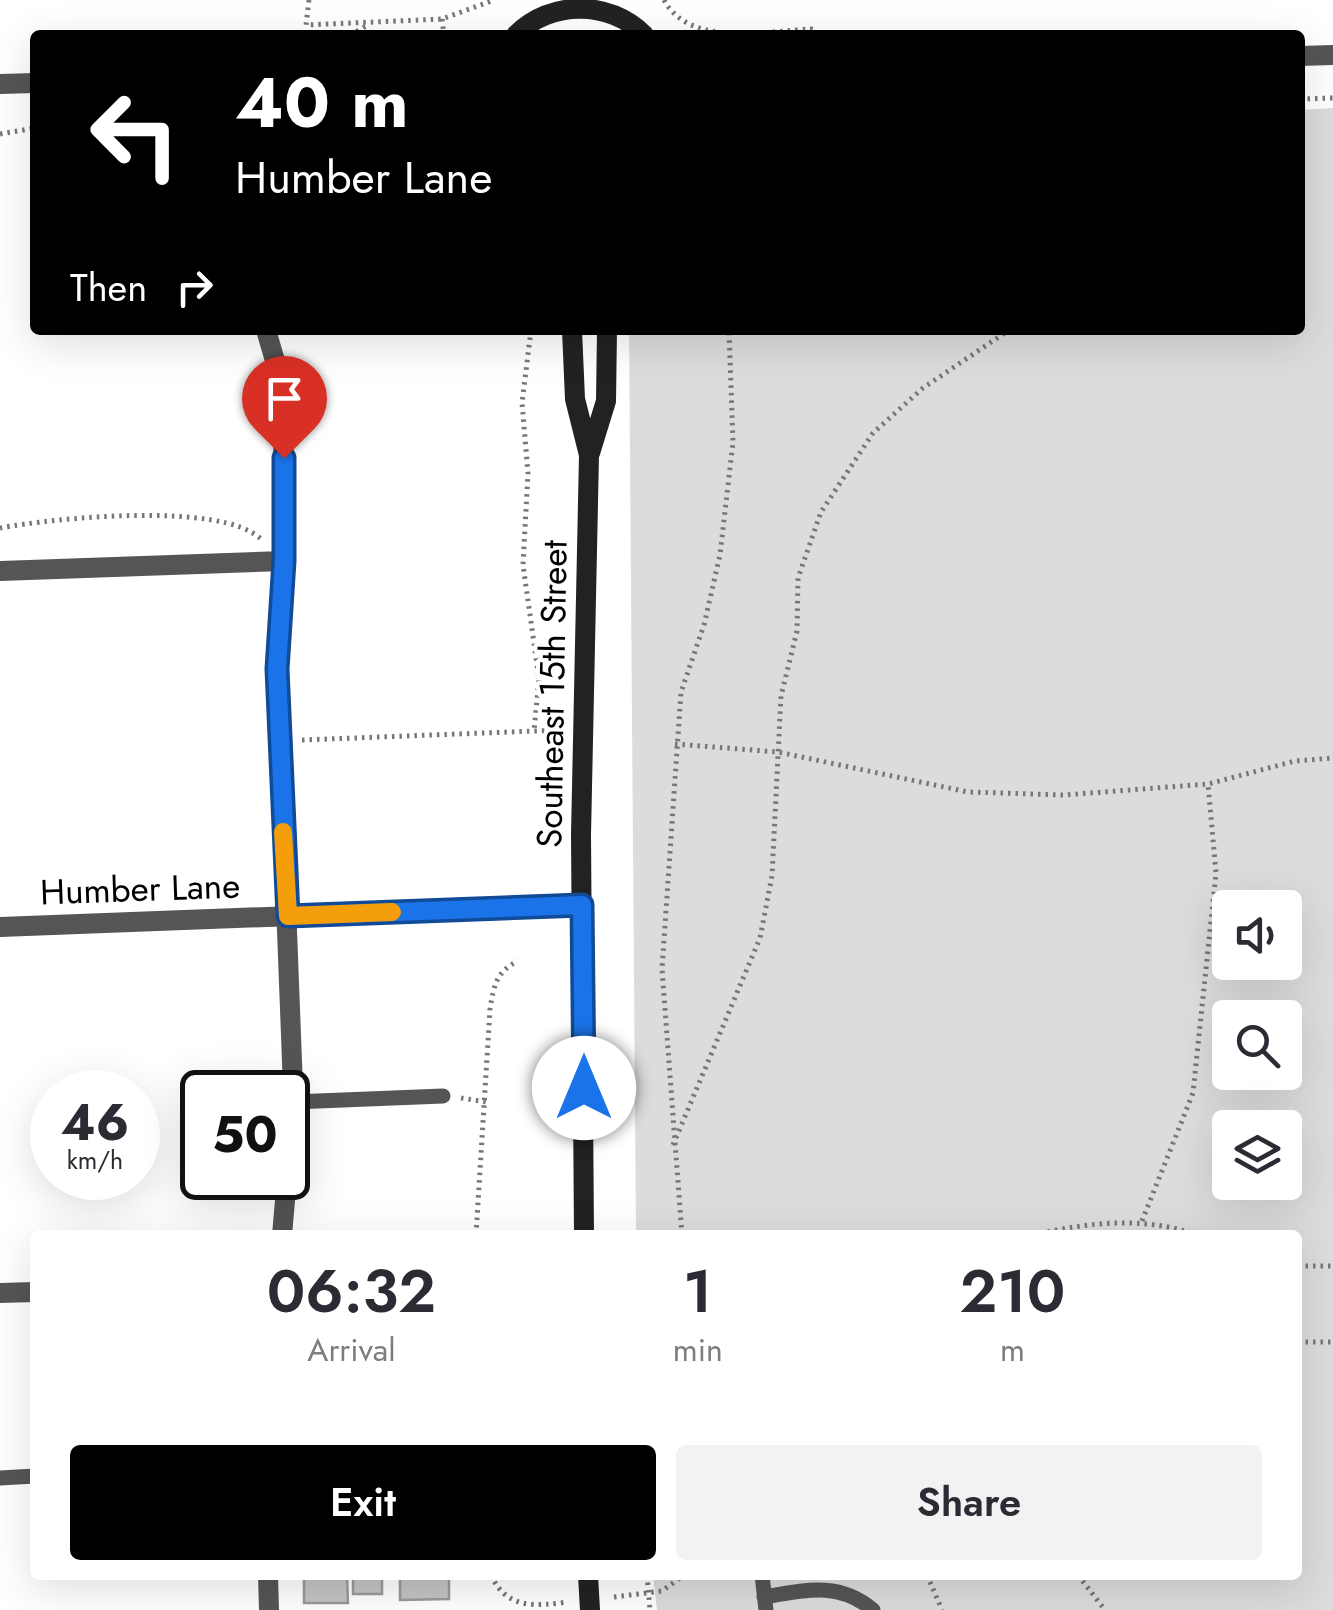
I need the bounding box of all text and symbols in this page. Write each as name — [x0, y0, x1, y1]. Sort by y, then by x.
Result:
text: 40 m — [235, 52, 409, 153]
icon: left — [70, 70, 200, 200]
text: Humber Lane — [235, 145, 492, 210]
text: Then — [70, 260, 147, 315]
icon: right — [167, 260, 222, 315]
pin — [242, 356, 327, 459]
icon: arrive — [257, 371, 312, 426]
street label: Southeast 15th Street — [524, 539, 580, 848]
street label: Humber Lane — [39, 861, 241, 917]
map controls — [1212, 890, 1302, 1200]
button: sound — [1212, 890, 1302, 980]
button: search — [1212, 1000, 1302, 1090]
position arrow — [532, 1036, 636, 1140]
speed limit sign: 50 — [180, 1070, 310, 1200]
text: 46 — [61, 1086, 129, 1159]
button: layers — [1212, 1110, 1302, 1200]
text: km/h — [67, 1142, 123, 1178]
text: 06:32 — [267, 1248, 436, 1335]
text: 1 — [683, 1248, 713, 1335]
text: 210 — [960, 1248, 1065, 1335]
text: Arrival — [307, 1327, 396, 1373]
text: min — [673, 1327, 723, 1373]
text: m — [1000, 1327, 1025, 1373]
button: Exit — [70, 1445, 656, 1560]
button: Share — [676, 1445, 1262, 1560]

